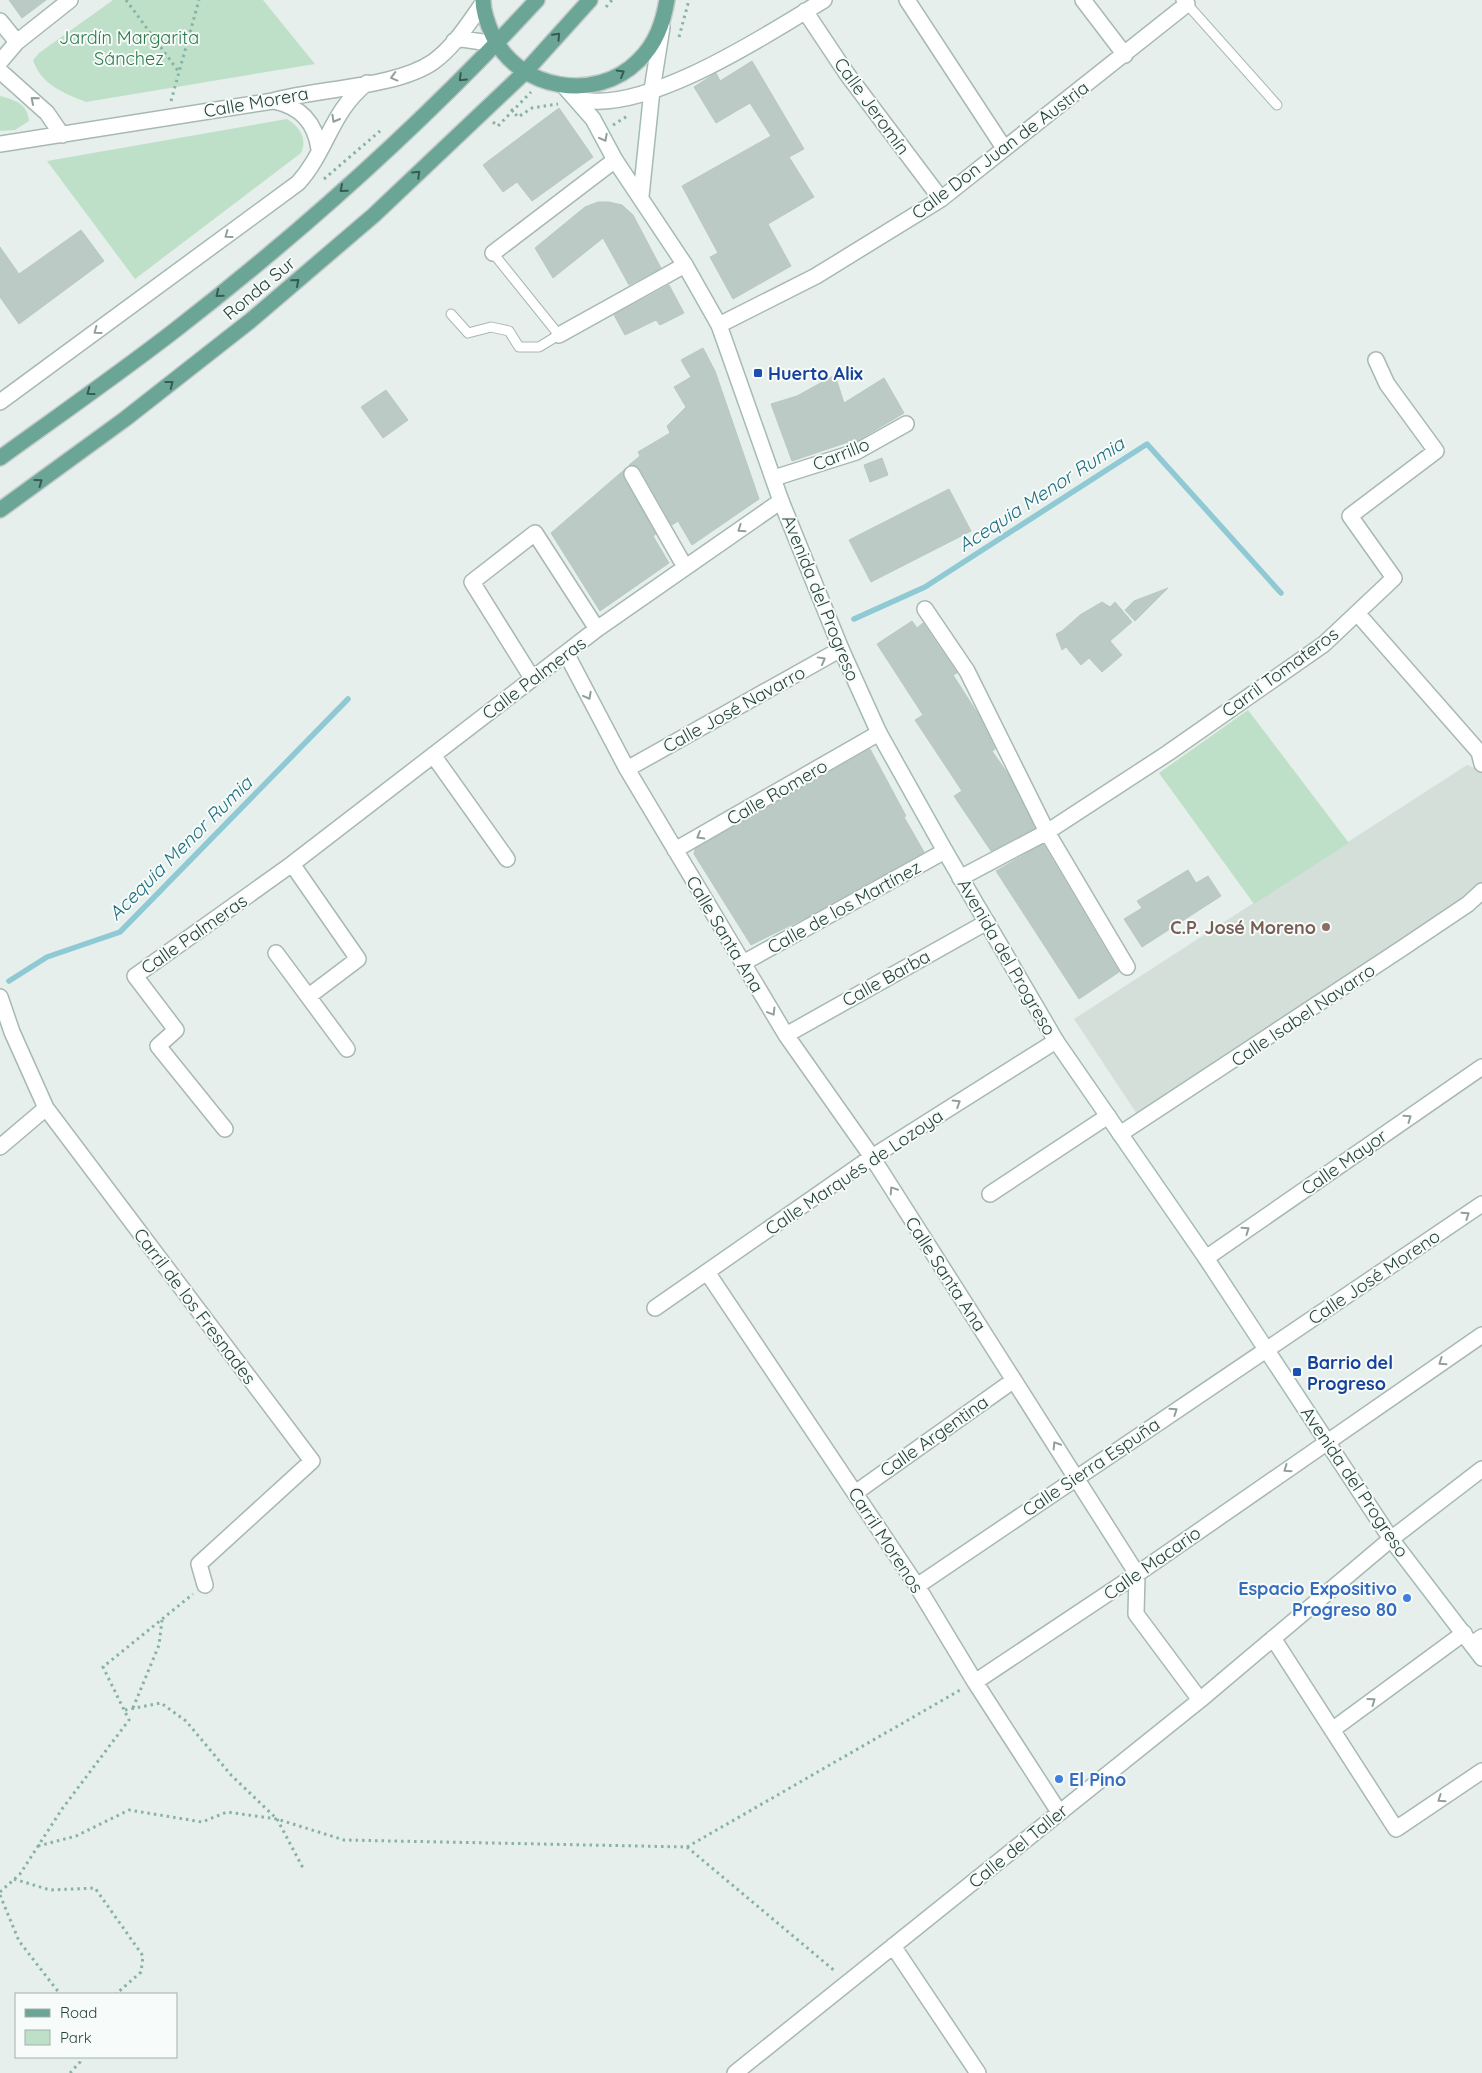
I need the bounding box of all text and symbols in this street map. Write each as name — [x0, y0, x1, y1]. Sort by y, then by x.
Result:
park label: Jardín Margarita Sánchez — [59, 26, 199, 70]
one-way arrow — [552, 33, 561, 42]
street label: Calle Jeromín — [829, 53, 915, 159]
one-way arrow — [615, 70, 624, 80]
one-way arrow — [390, 71, 399, 81]
one-way arrow — [459, 72, 468, 81]
street label: Calle Don Juan de Austria — [907, 76, 1093, 224]
street label: Calle Morera — [202, 81, 310, 123]
one-way arrow — [30, 97, 39, 106]
one-way arrow — [332, 114, 342, 123]
one-way arrow — [598, 133, 608, 142]
one-way arrow — [411, 171, 420, 180]
one-way arrow — [340, 183, 349, 192]
one-way arrow — [225, 230, 234, 238]
street label: Ronda Sur — [218, 251, 300, 325]
one-way arrow — [290, 279, 299, 288]
one-way arrow — [216, 289, 225, 298]
one-way arrow — [94, 326, 103, 334]
place label: Huerto Alix — [768, 362, 863, 385]
marker: Huerto Alix — [752, 367, 764, 379]
one-way arrow — [164, 381, 173, 390]
one-way arrow — [87, 387, 96, 395]
water label: Acequia Menor Rumia — [953, 430, 1130, 557]
street label: Carrillo — [809, 432, 873, 476]
one-way arrow — [33, 479, 42, 487]
street label: Avenida del Progreso — [777, 512, 865, 684]
one-way arrow — [737, 523, 747, 532]
street label: Carril Tomateros — [1217, 622, 1343, 722]
street label: Calle Palmeras — [477, 631, 591, 725]
one-way arrow — [817, 656, 826, 666]
street label: Calle José Navarro — [659, 660, 809, 758]
one-way arrow — [582, 691, 592, 700]
street label: Calle Romero — [722, 754, 832, 830]
water label: Acequia Menor Rumia — [103, 770, 258, 925]
one-way arrow — [696, 829, 705, 839]
street label: Calle de los Martínez — [763, 855, 925, 959]
street label: Calle Santa Ana — [681, 871, 769, 997]
street label: Avenida del Progreso — [953, 874, 1061, 1040]
street label: Calle Palmeras — [137, 889, 251, 979]
place label: C.P. José Moreno — [1170, 916, 1316, 939]
marker: C.P. José Moreno — [1320, 921, 1332, 933]
street label: Calle Barba — [838, 944, 934, 1012]
street label: Calle Isabel Navarro — [1227, 958, 1379, 1072]
one-way arrow — [766, 1006, 776, 1015]
one-way arrow — [952, 1100, 961, 1109]
street label: Calle Marqués de Lozoya — [761, 1104, 947, 1240]
one-way arrow — [1403, 1115, 1412, 1124]
street label: Calle Mayor — [1297, 1124, 1391, 1200]
one-way arrow — [890, 1187, 899, 1196]
street label: Calle Santa Ana — [900, 1212, 992, 1336]
one-way arrow — [1460, 1212, 1470, 1221]
street label: Carril de los Fresnades — [129, 1223, 261, 1389]
street label: Calle José Moreno — [1304, 1224, 1444, 1330]
one-way arrow — [1240, 1227, 1250, 1236]
place label: Barrio del Progreso — [1307, 1351, 1393, 1395]
one-way arrow — [1438, 1356, 1448, 1365]
marker: Barrio del Progreso — [1291, 1366, 1303, 1378]
street label: Calle Argentina — [875, 1390, 993, 1482]
street label: Avenida del Progreso — [1296, 1402, 1414, 1562]
one-way arrow — [1169, 1408, 1178, 1417]
street label: Calle Sierra Espuña — [1018, 1413, 1164, 1521]
one-way arrow — [1052, 1442, 1062, 1451]
one-way arrow — [1283, 1463, 1293, 1472]
street label: Carril Morenos — [843, 1483, 929, 1597]
street label: Calle Macario — [1099, 1521, 1205, 1605]
place label: Espacio Expositivo Progreso 80 — [1238, 1577, 1397, 1621]
marker: Espacio Expositivo Progreso 80 — [1401, 1592, 1413, 1604]
one-way arrow — [1366, 1698, 1376, 1707]
place label: El Pino — [1069, 1768, 1126, 1791]
marker: El Pino — [1053, 1773, 1065, 1785]
one-way arrow — [1438, 1792, 1447, 1802]
street label: Calle del Taller — [964, 1799, 1072, 1893]
legend — [15, 1993, 178, 2058]
text: Road — [60, 2003, 97, 2022]
text: Park — [60, 2028, 92, 2047]

